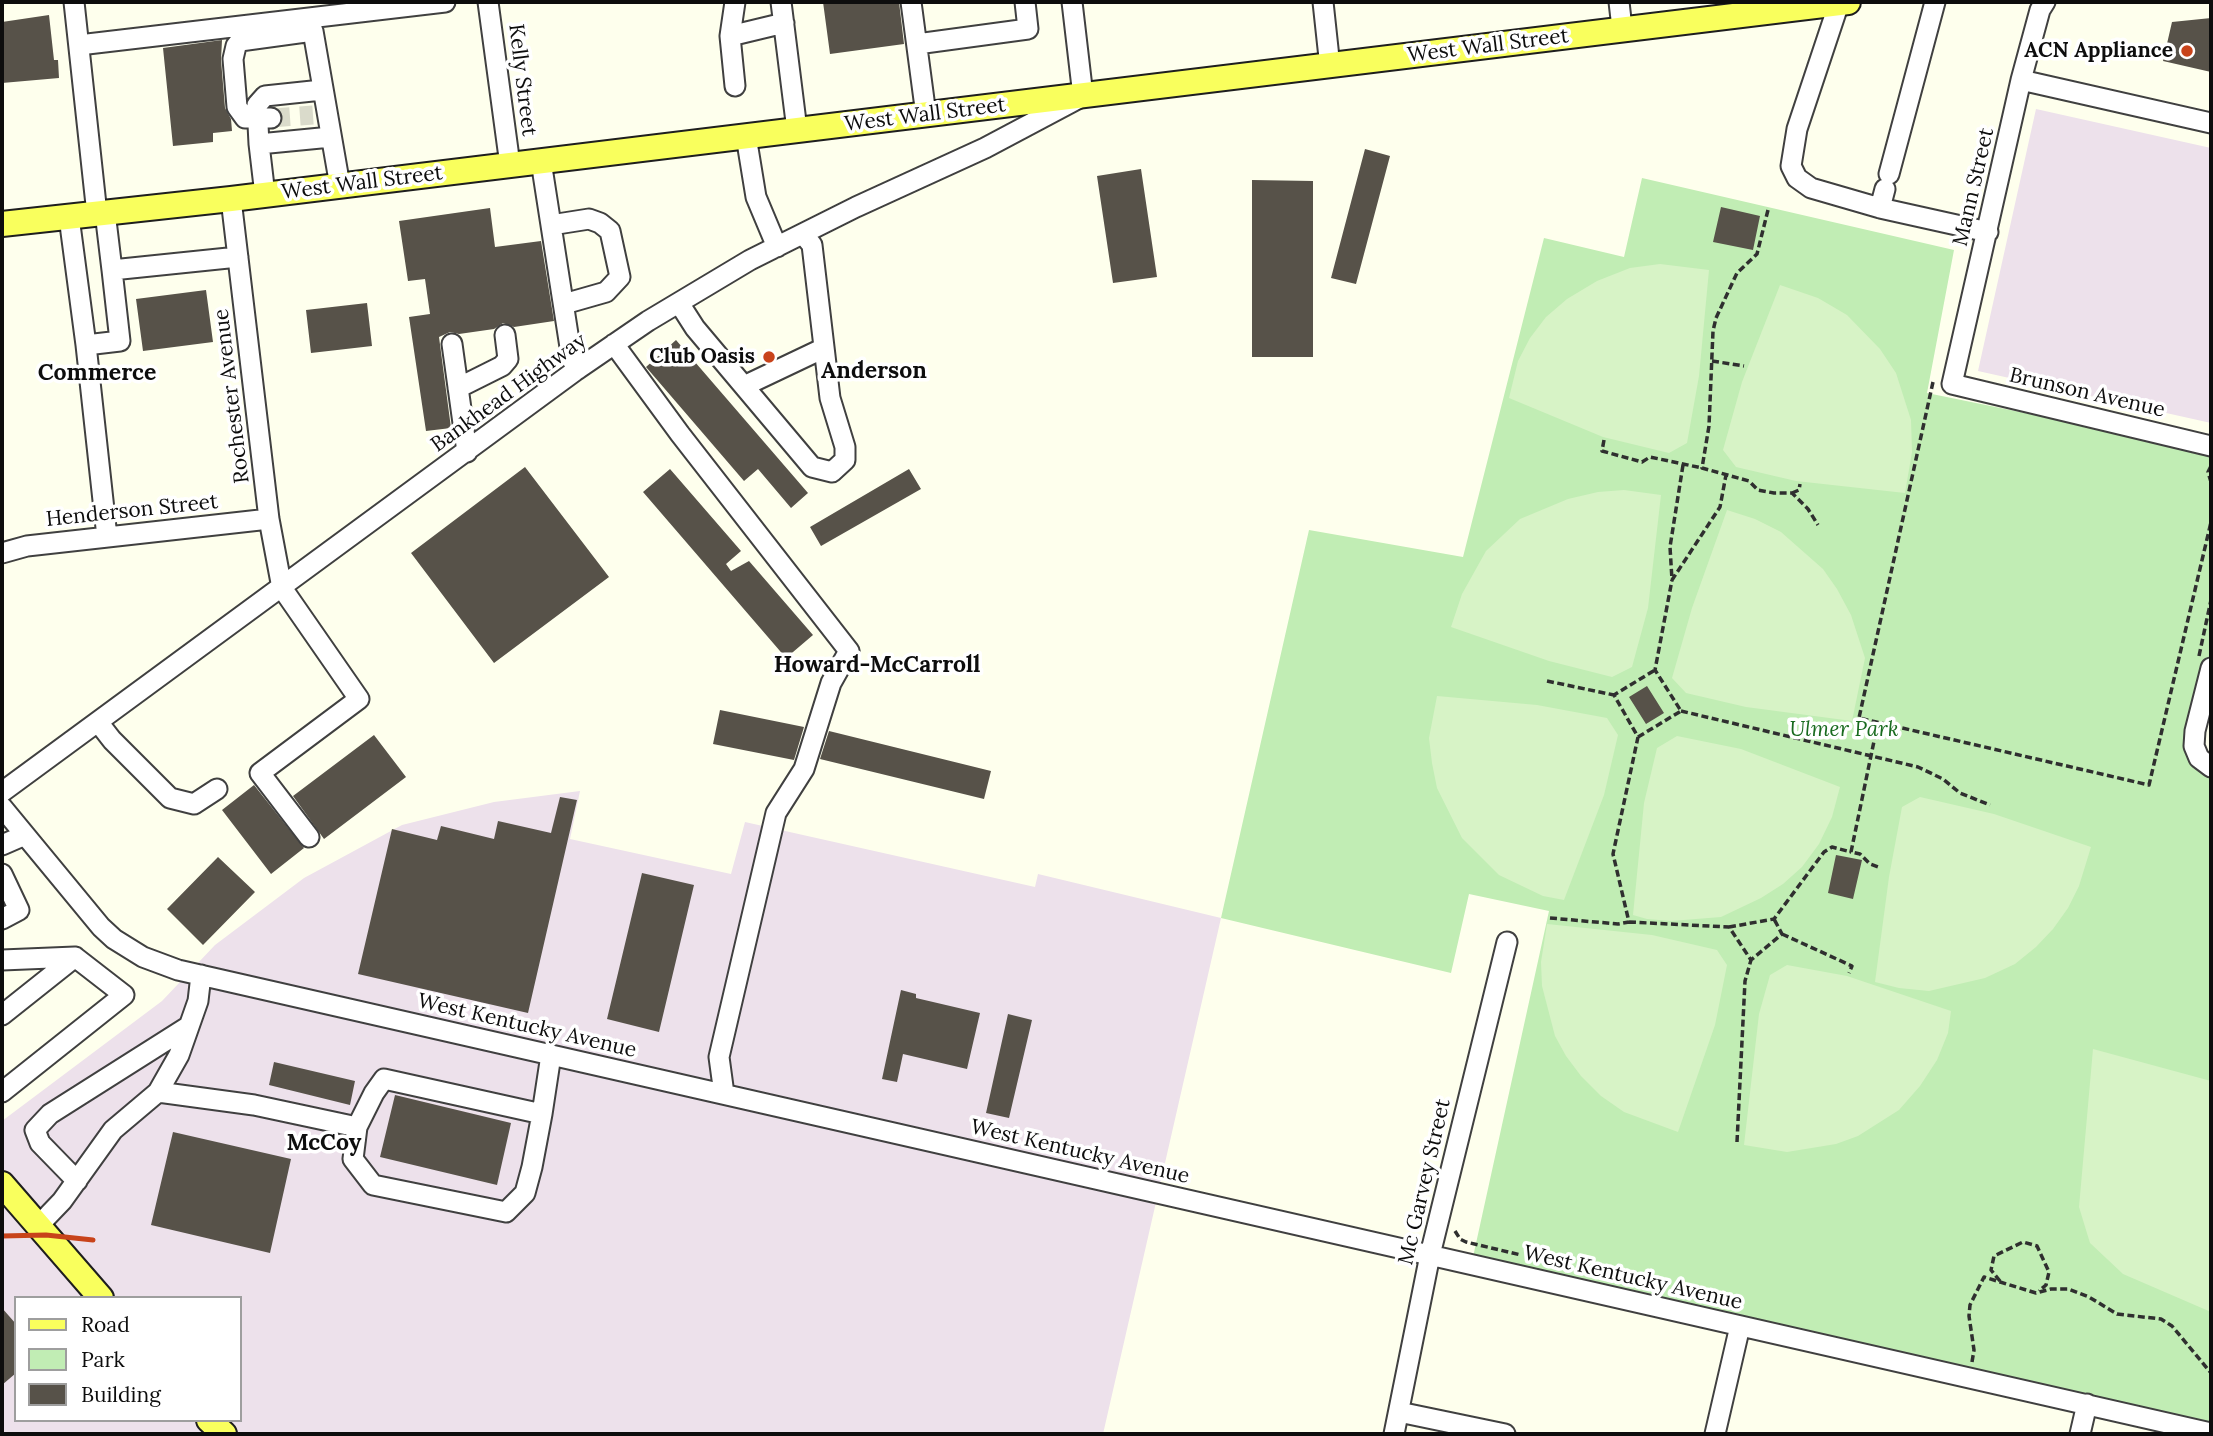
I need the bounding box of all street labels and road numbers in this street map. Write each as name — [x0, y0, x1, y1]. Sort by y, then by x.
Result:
street label: Kelly Street — [503, 22, 541, 138]
street label: West Wall Street — [1406, 24, 1570, 68]
street label: West Wall Street — [843, 93, 1007, 137]
street label: Mann Street — [1948, 125, 2000, 249]
street label: West Wall Street — [280, 161, 444, 205]
street label: Rochester Avenue — [209, 307, 255, 485]
street label: Bankhead Highway — [426, 328, 592, 458]
street label: Brunson Avenue — [2007, 363, 2167, 423]
street label: Henderson Street — [45, 489, 219, 533]
street label: West Kentucky Avenue — [415, 989, 639, 1063]
street label: Mc Garvey Street — [1394, 1096, 1456, 1268]
street label: West Kentucky Avenue — [968, 1115, 1192, 1189]
street label: West Kentucky Avenue — [1521, 1241, 1745, 1315]

